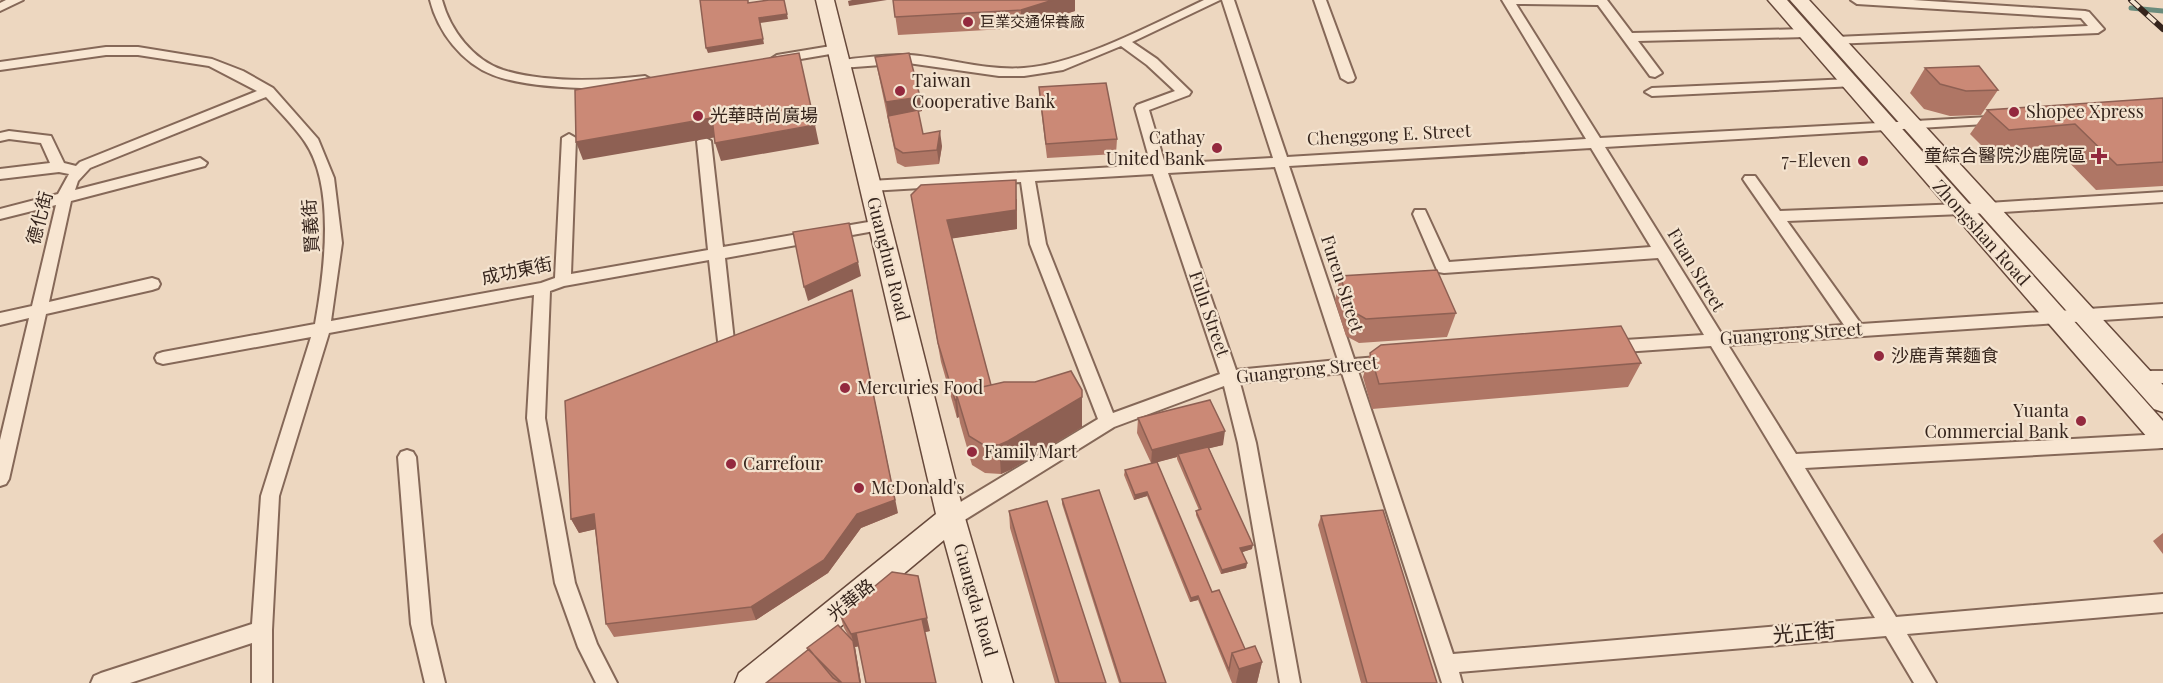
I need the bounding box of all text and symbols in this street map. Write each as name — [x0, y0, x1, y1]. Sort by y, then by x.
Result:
place label: 巨業交通保養廠 — [980, 11, 1085, 31]
marker: 巨業交通保養廠 — [961, 15, 975, 29]
place label: Taiwan Cooperative Bank — [912, 68, 1055, 113]
marker: Taiwan Cooperative Bank — [893, 84, 907, 98]
place label: Shopee Xpress — [2026, 99, 2144, 123]
place label: 光華時尚廣場 — [710, 103, 818, 127]
marker: Shopee Xpress — [2007, 105, 2021, 119]
marker: 光華時尚廣場 — [691, 109, 705, 123]
street label: Chenggong E. Street — [1306, 118, 1472, 150]
place label: Cathay United Bank — [1106, 125, 1205, 170]
marker: Cathay United Bank — [1210, 141, 1224, 155]
place label: 童綜合醫院沙鹿院區 — [1924, 143, 2086, 167]
marker: 童綜合醫院沙鹿院區 — [2090, 147, 2108, 165]
place label: 7-Eleven — [1781, 148, 1851, 172]
marker: 7-Eleven — [1856, 154, 1870, 168]
street label: Zhongshan Road — [1928, 174, 2036, 291]
street label: 德化街 — [20, 189, 58, 247]
street label: Guanghua Road — [862, 194, 916, 324]
street label: 賢義街 — [296, 198, 324, 254]
street label: Fuan Street — [1663, 223, 1731, 316]
street label: Furen Street — [1316, 232, 1370, 336]
street label: 成功東街 — [479, 251, 555, 289]
street label: Fulu Street — [1184, 268, 1236, 360]
street label: Guangrong Street — [1719, 316, 1863, 350]
place label: 沙鹿青葉麵食 — [1891, 343, 1999, 367]
marker: 沙鹿青葉麵食 — [1872, 349, 1886, 363]
street label: Guangrong Street — [1235, 350, 1380, 388]
place label: Mercuries Food — [857, 375, 984, 399]
marker: Mercuries Food — [838, 381, 852, 395]
place label: Yuanta Commercial Bank — [1925, 398, 2069, 443]
marker: Yuanta Commercial Bank — [2074, 414, 2088, 428]
place label: FamilyMart — [984, 439, 1078, 463]
marker: FamilyMart — [965, 445, 979, 459]
place label: Carrefour — [743, 451, 823, 475]
marker: Carrefour — [724, 457, 738, 471]
place label: McDonald's — [871, 475, 965, 499]
marker: McDonald's — [852, 481, 866, 495]
street label: Guangda Road — [948, 540, 1004, 660]
street label: 光華路 — [822, 573, 879, 626]
street label: 光正街 — [1771, 614, 1836, 648]

